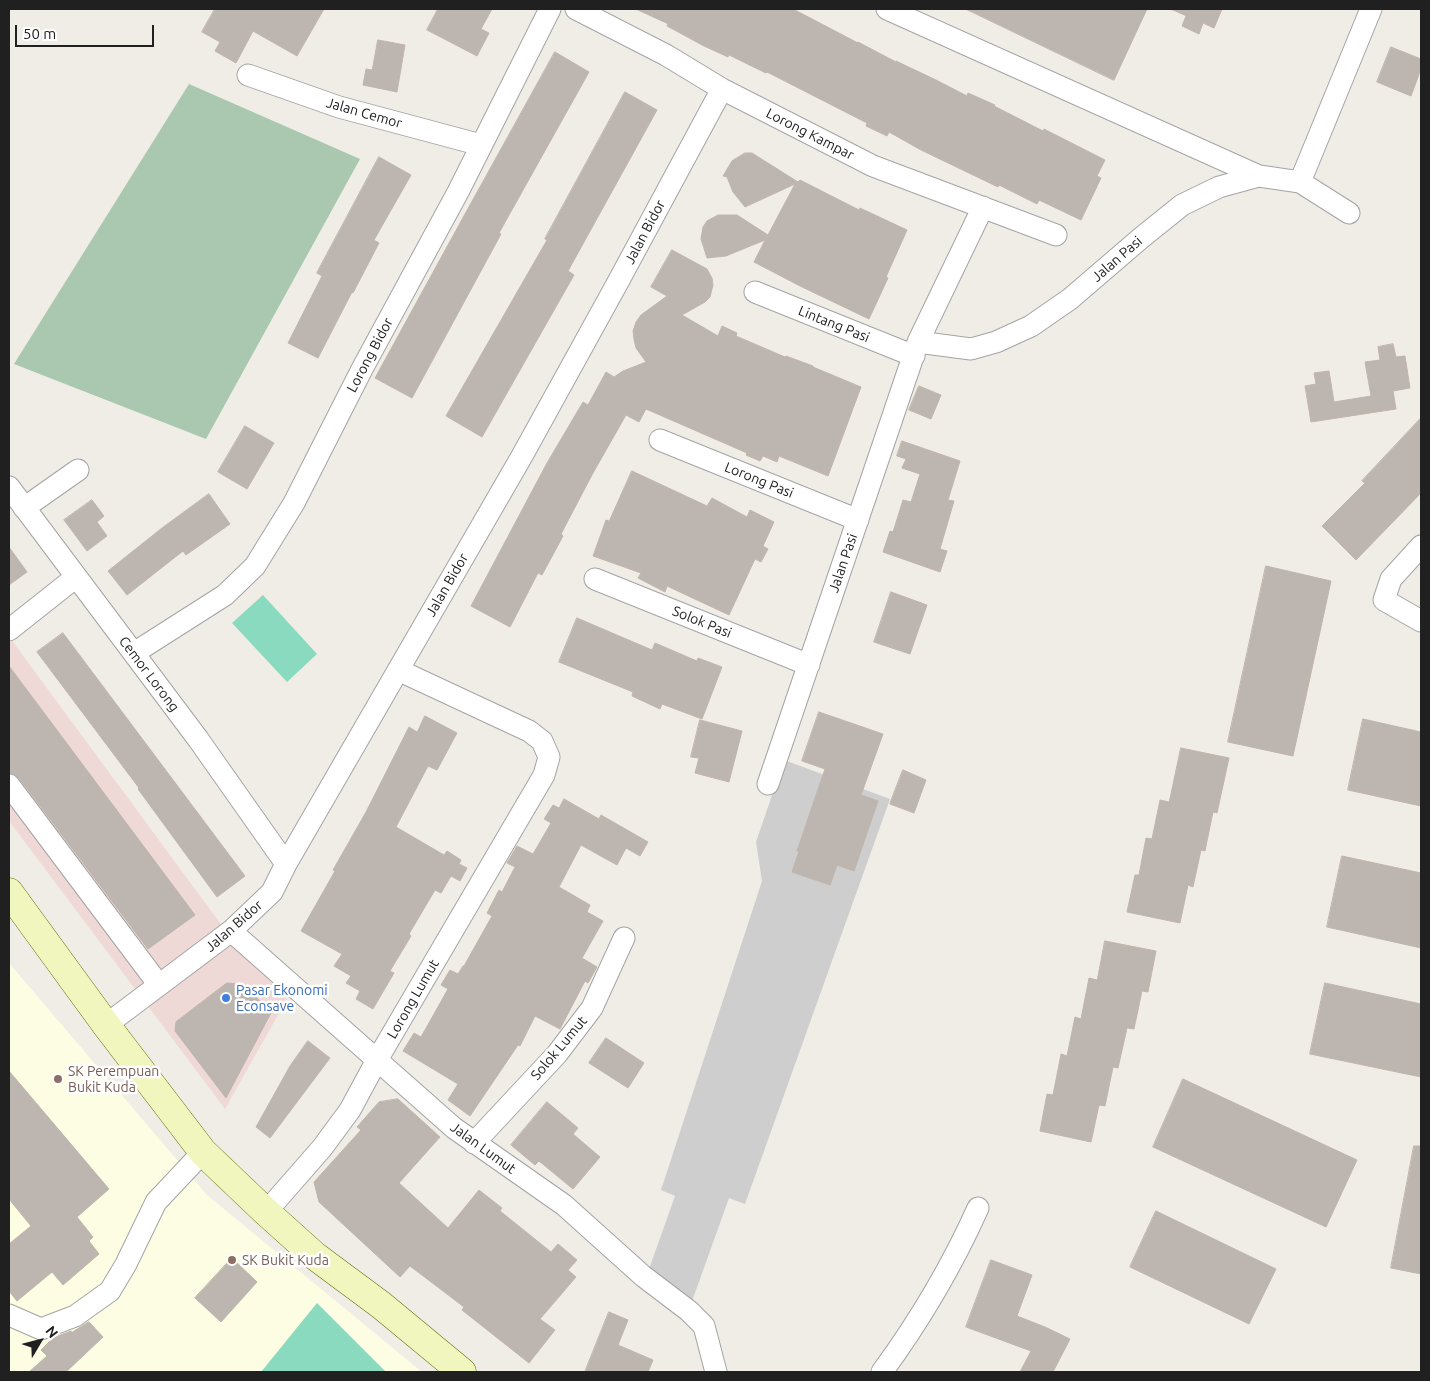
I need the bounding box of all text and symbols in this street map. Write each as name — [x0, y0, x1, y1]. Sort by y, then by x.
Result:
scale bar — [18, 15, 156, 47]
text: 50 m — [23, 25, 56, 42]
street label: Jalan Cemor — [324, 94, 404, 132]
street label: Lorong Kampar — [763, 105, 857, 163]
street label: Jalan Bidor — [621, 197, 669, 267]
street label: Jalan Pasi — [1088, 233, 1146, 285]
street label: Lintang Pasi — [796, 302, 872, 346]
street label: Lorong Bidor — [343, 315, 397, 395]
street label: Lorong Pasi — [722, 459, 796, 501]
street label: Jalan Pasi — [825, 531, 861, 595]
street label: Jalan Bidor — [422, 550, 472, 620]
street label: Solok Pasi — [670, 602, 734, 642]
street label: Cemor Lorong — [115, 633, 183, 715]
street label: Jalan Bidor — [202, 897, 266, 955]
street label: Lorong Lumut — [384, 956, 442, 1042]
place label: Pasar Ekonomi Econsave — [236, 982, 328, 1014]
marker: Pasar Ekonomi Econsave — [220, 992, 232, 1004]
street label: Solok Lumut — [527, 1013, 591, 1083]
place label: SK Perempuan Bukit Kuda — [68, 1063, 159, 1096]
marker: SK Perempuan Bukit Kuda — [52, 1073, 64, 1085]
street label: Jalan Lumut — [447, 1119, 519, 1177]
place label: SK Bukit Kuda — [242, 1252, 329, 1268]
marker: SK Bukit Kuda — [226, 1254, 238, 1266]
north arrow — [15, 1316, 65, 1366]
text: N — [42, 1323, 62, 1341]

